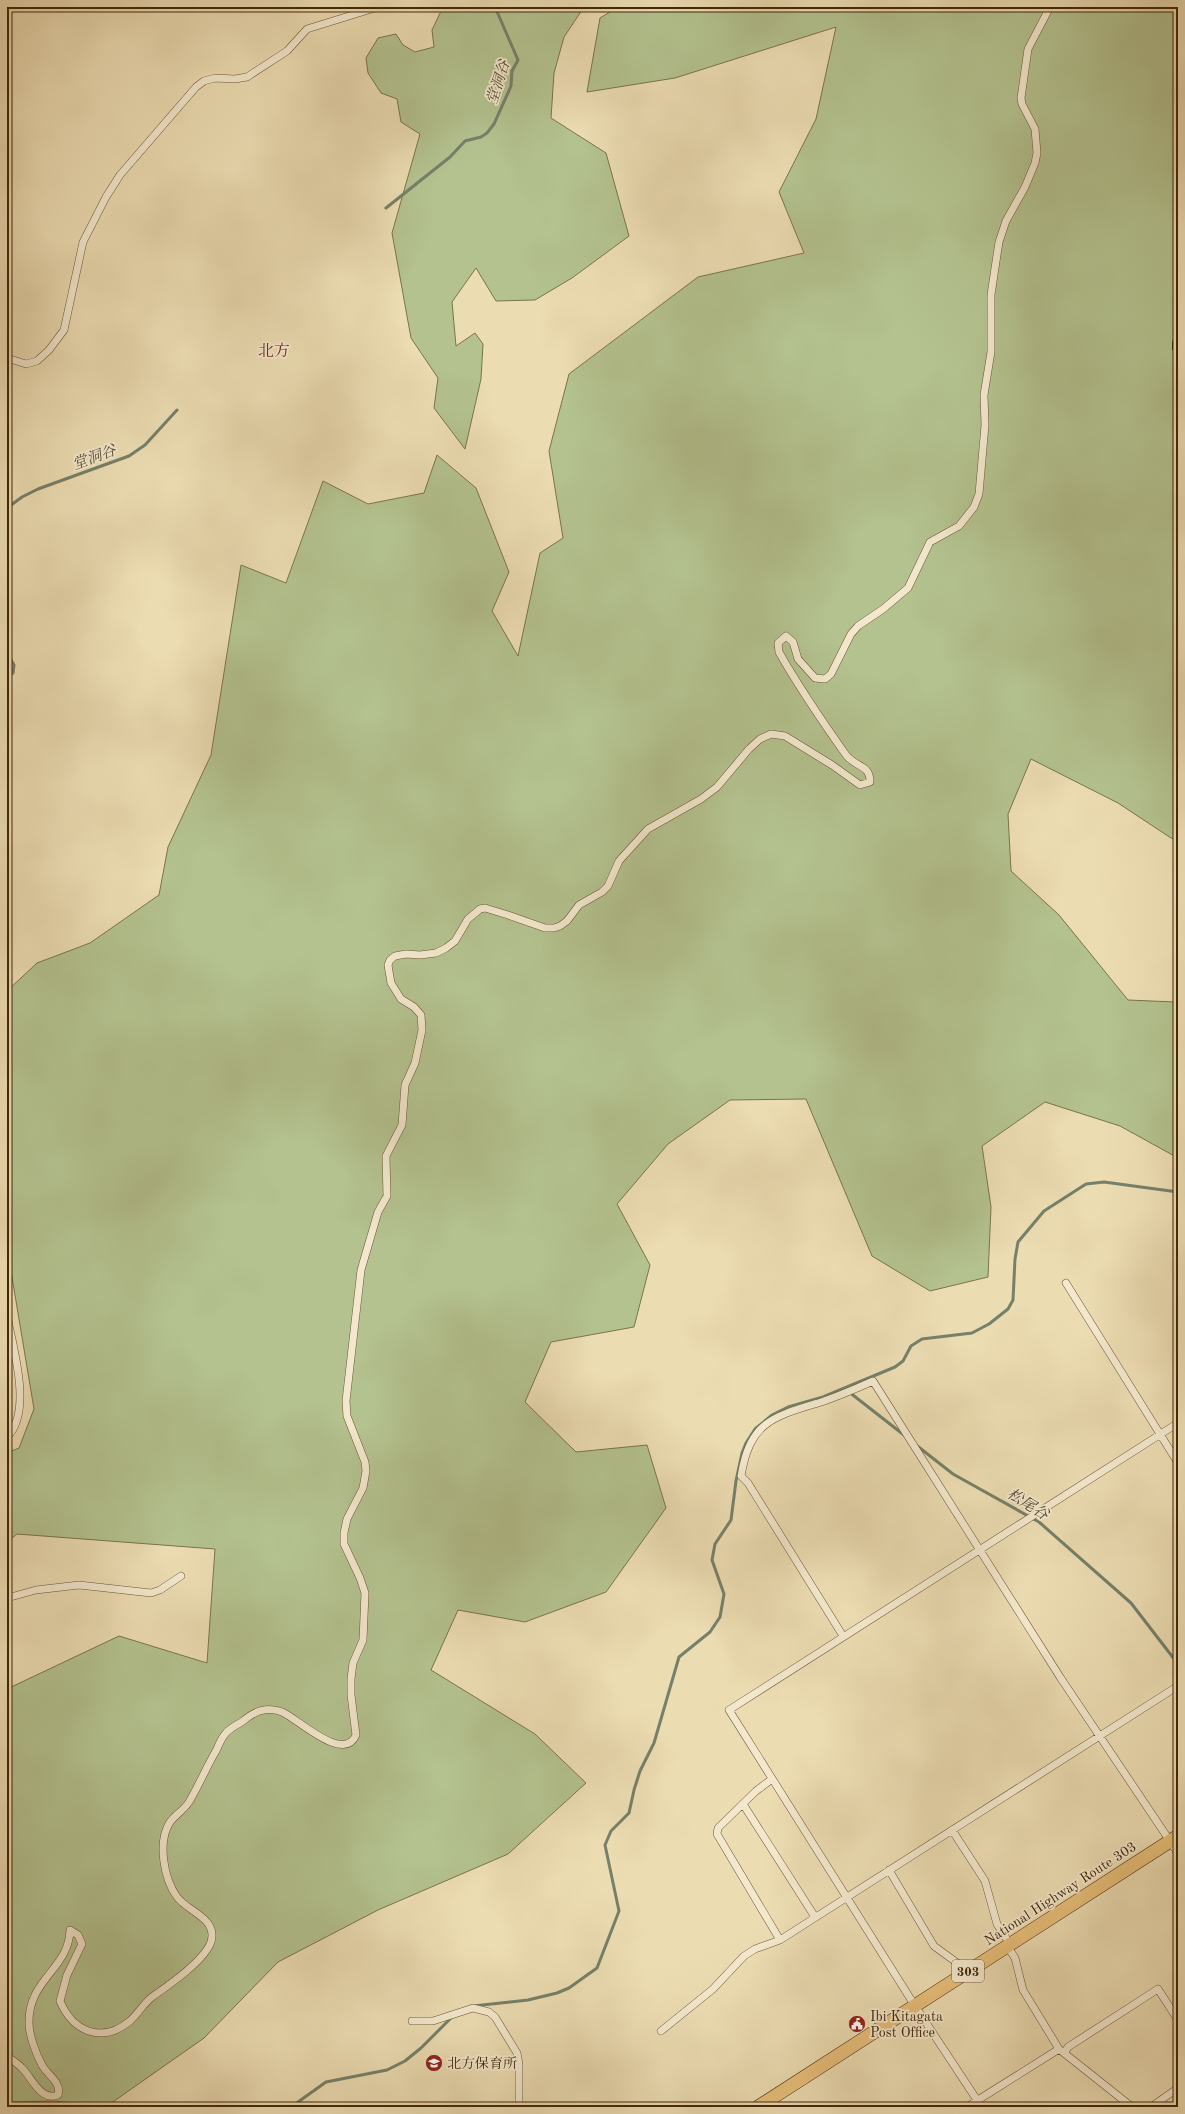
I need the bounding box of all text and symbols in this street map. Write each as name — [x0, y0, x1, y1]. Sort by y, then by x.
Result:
water label: 堂洞谷 — [483, 57, 514, 106]
district label: 北方 — [258, 342, 290, 360]
water label: 堂洞谷 — [70, 441, 119, 473]
water label: 松尾谷 — [1004, 1485, 1052, 1524]
street label: National Highway Route 303 — [982, 1839, 1139, 1948]
road number: 303 — [952, 1960, 984, 1982]
place label: Ibi Kitagata Post Office — [870, 2010, 943, 2040]
public building icon: Ibi Kitagata Post Office — [847, 2014, 867, 2034]
school or university icon: 北方保育所 — [424, 2053, 444, 2073]
place label: 北方保育所 — [447, 2056, 517, 2071]

